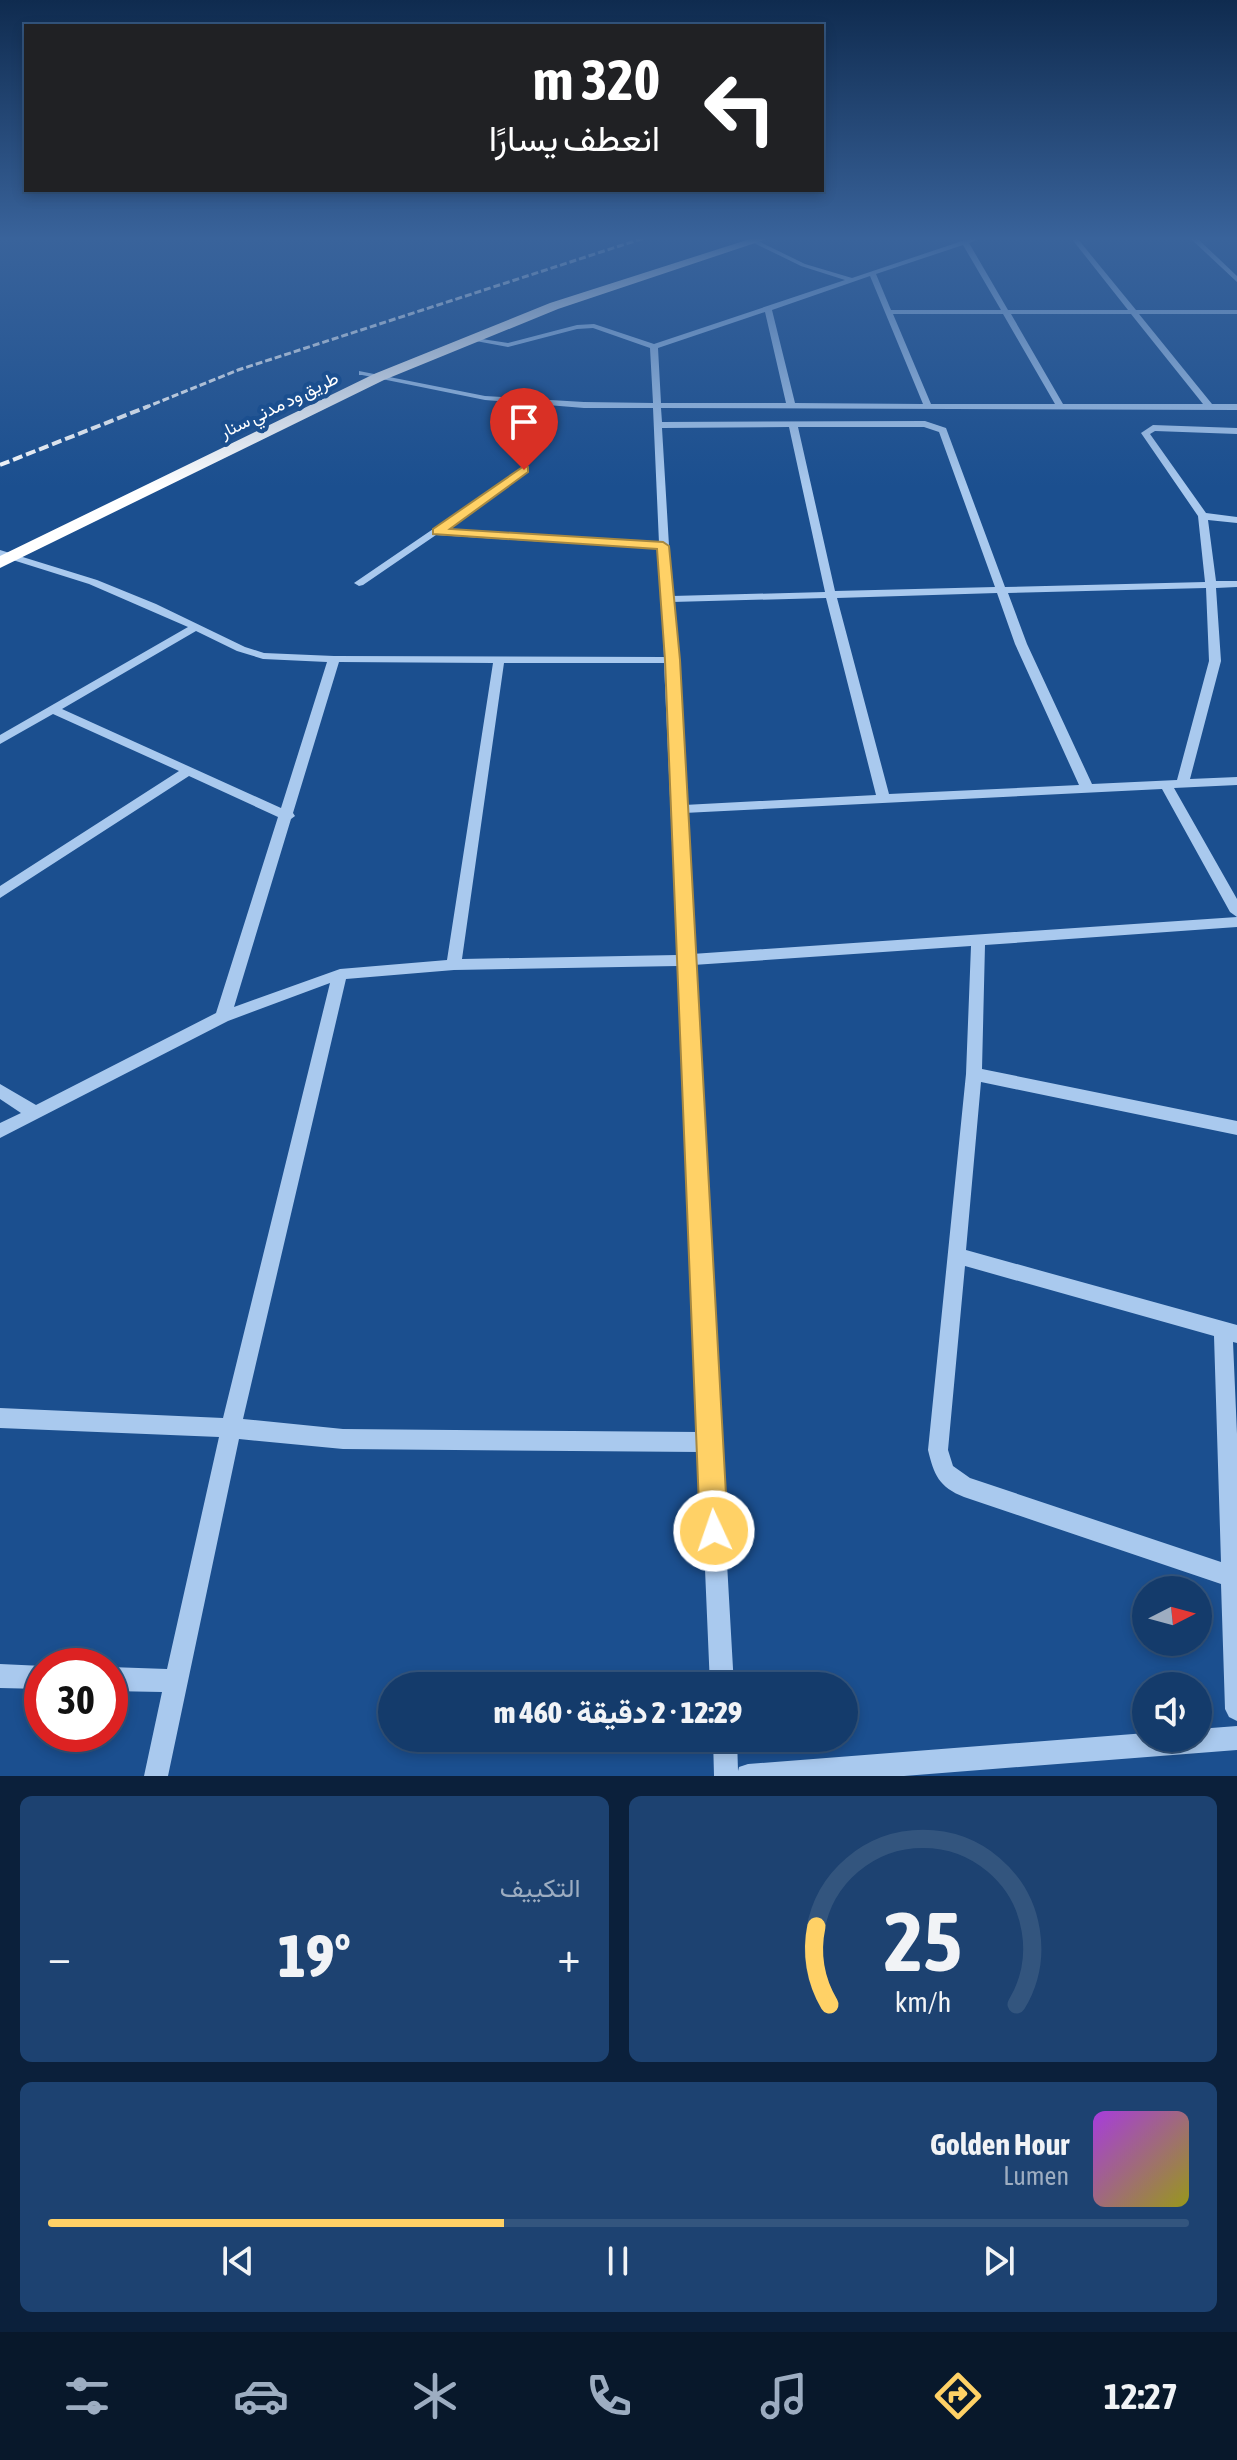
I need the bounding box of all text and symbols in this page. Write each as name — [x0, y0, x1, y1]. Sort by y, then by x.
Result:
text: 320 m — [533, 48, 660, 112]
icon: left — [688, 56, 792, 160]
text: انعطف يسارًا — [489, 117, 660, 159]
street label: طريق ود مدني سنار — [215, 367, 344, 447]
pin — [490, 388, 558, 470]
icon: arrive — [502, 400, 546, 444]
position arrow — [672, 1489, 756, 1573]
north arrow — [1132, 1576, 1212, 1656]
map controls — [1132, 1576, 1212, 1752]
speed limit sign: 30 — [24, 1648, 128, 1752]
button: sound — [1132, 1672, 1212, 1752]
text: 12:29 · 2 دقيقة · 460 m — [494, 1695, 742, 1729]
text: التكييف — [500, 1873, 581, 1903]
text: 25 — [884, 1893, 962, 1989]
text: 19° — [278, 1921, 351, 1990]
text: − — [48, 1931, 71, 1981]
text: + — [558, 1931, 581, 1981]
text: km/h — [894, 1985, 951, 2018]
text: Golden Hour — [930, 2127, 1069, 2161]
text: Lumen — [1003, 2161, 1069, 2191]
icon: previous — [216, 2239, 260, 2283]
icon: pause — [596, 2239, 640, 2283]
icon: next — [977, 2239, 1021, 2283]
icon: filters — [59, 2368, 115, 2424]
icon: car — [233, 2368, 289, 2424]
icon: climate — [407, 2368, 463, 2424]
icon: phone — [581, 2368, 637, 2424]
icon: music — [756, 2368, 812, 2424]
icon: directions — [930, 2368, 986, 2424]
text: 12:27 — [1104, 2375, 1178, 2417]

